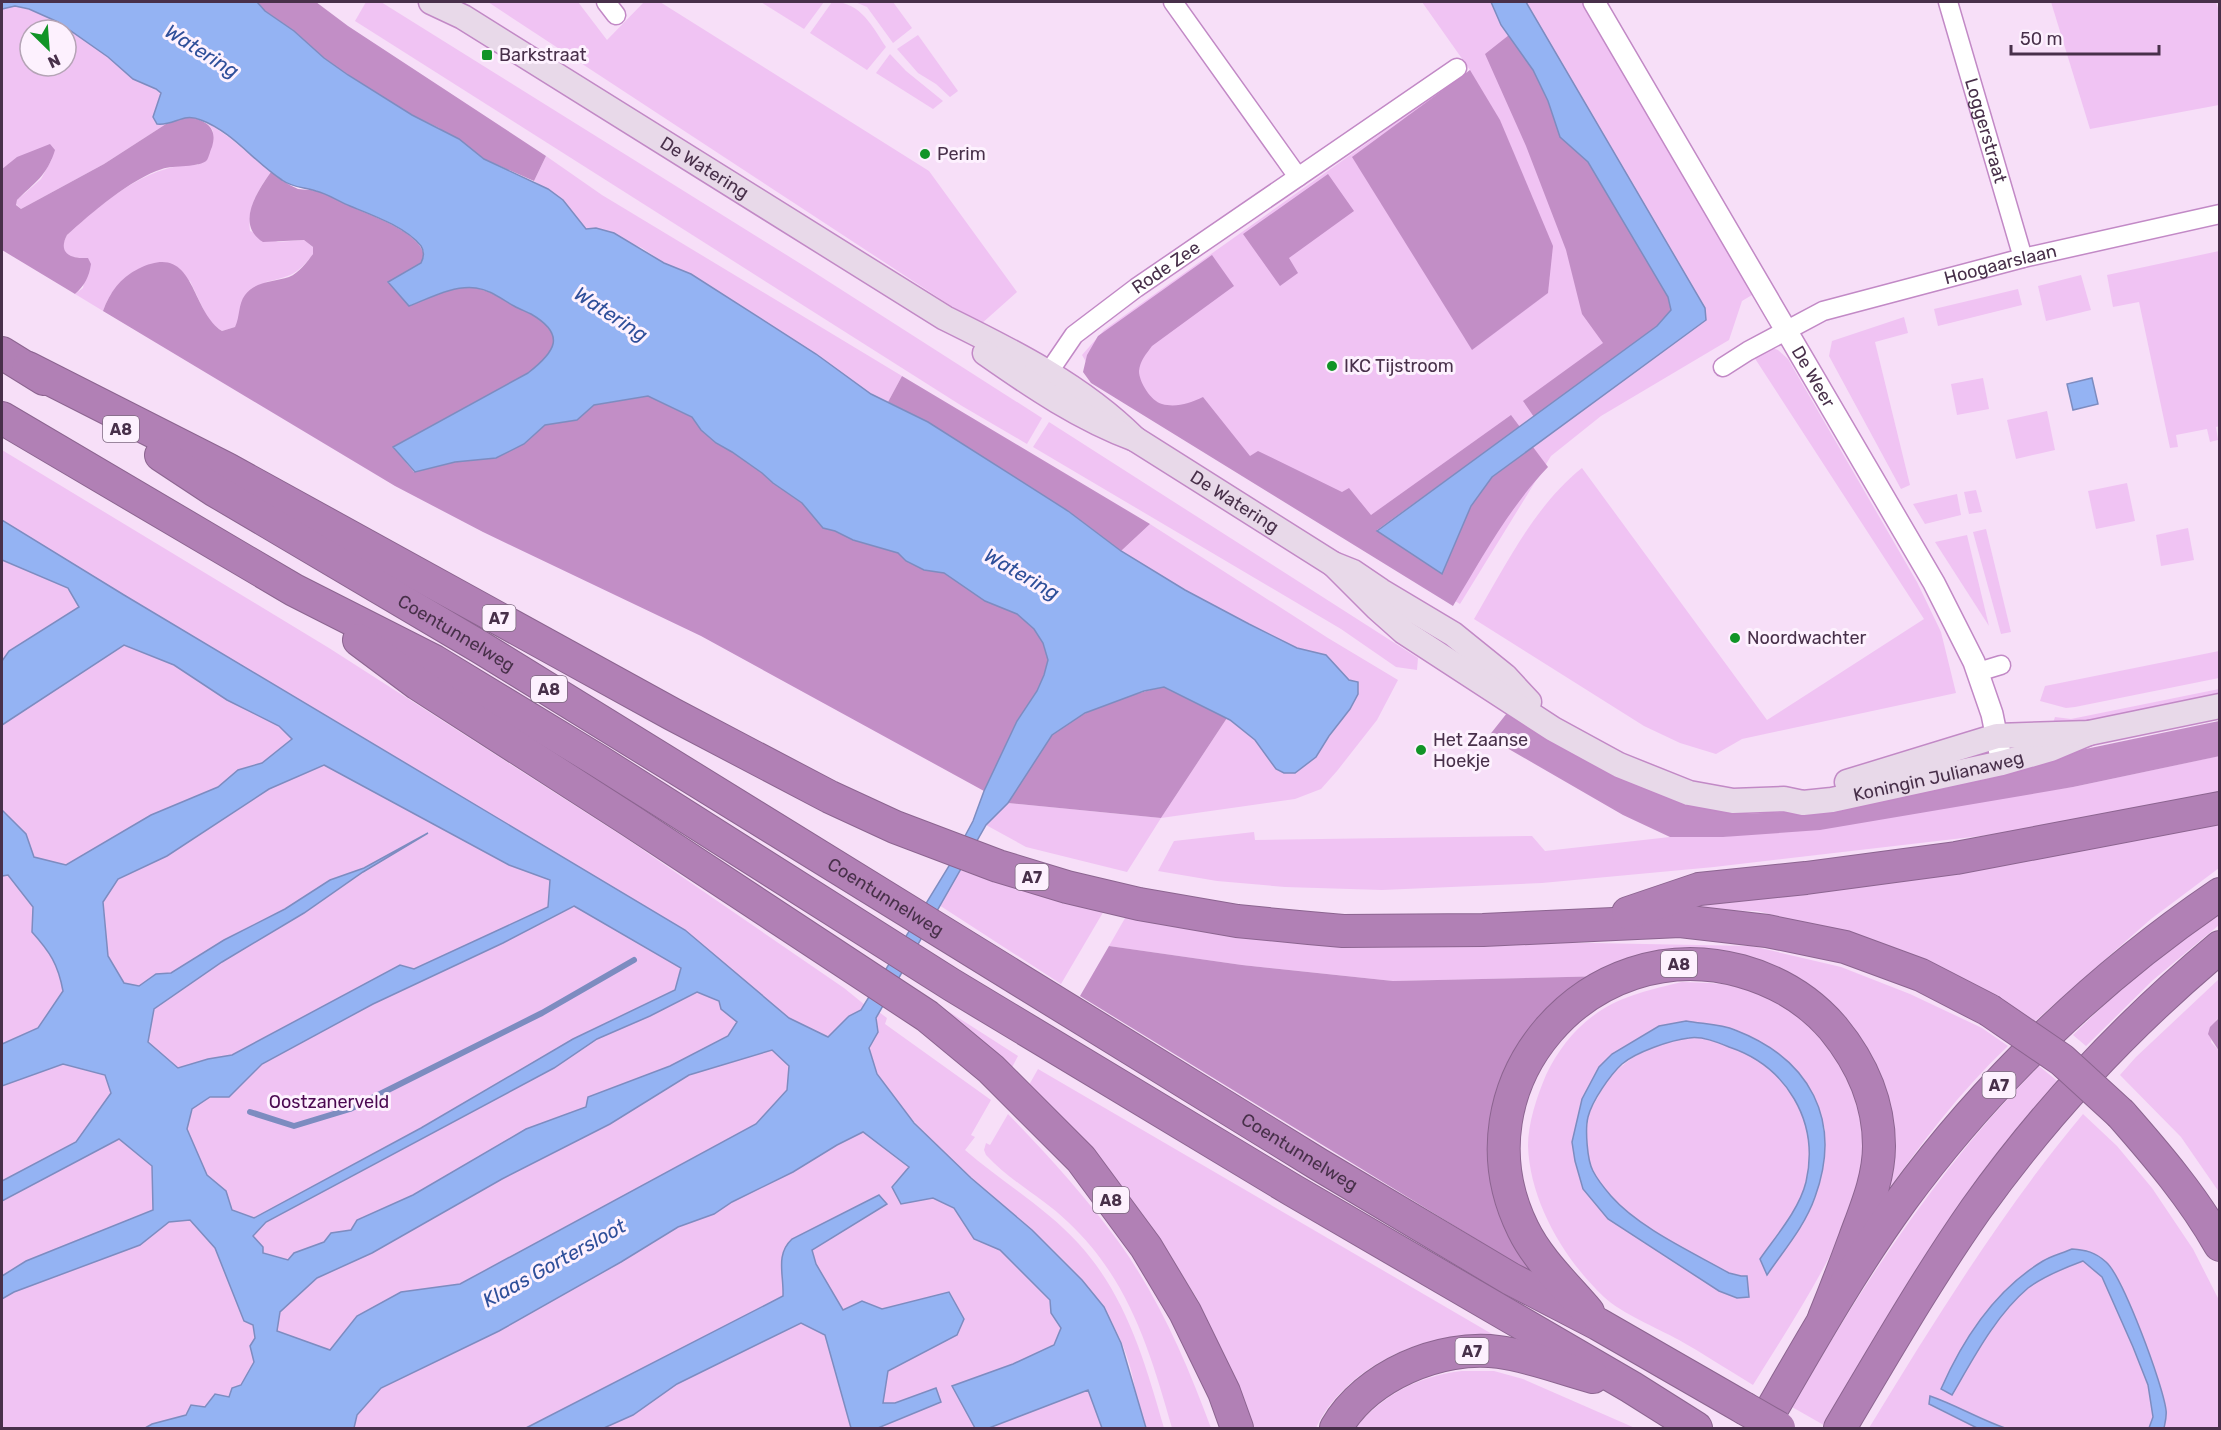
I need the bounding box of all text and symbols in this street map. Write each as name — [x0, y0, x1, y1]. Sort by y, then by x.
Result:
north arrow — [18, 18, 78, 78]
scale bar — [2011, 18, 2160, 56]
water label: Watering — [160, 19, 244, 83]
text: 50 m — [2020, 28, 2063, 50]
place label: Barkstraat — [499, 44, 587, 66]
marker: Barkstraat — [480, 48, 494, 62]
text: N — [45, 50, 63, 72]
street label: Loggerstraat — [1960, 75, 2011, 186]
street label: De Watering — [656, 132, 753, 204]
place label: Perim — [937, 143, 986, 165]
marker: Perim — [918, 147, 932, 161]
street label: Rode Zee — [1128, 236, 1204, 299]
street label: Hoogaarslaan — [1942, 240, 2059, 289]
water label: Watering — [570, 281, 652, 347]
street label: De Weer — [1787, 342, 1840, 411]
place label: IKC Tijstroom — [1344, 355, 1454, 377]
marker: IKC Tijstroom — [1325, 359, 1339, 373]
road number: A8 — [103, 416, 139, 442]
street label: De Watering — [1186, 466, 1283, 538]
water label: Watering — [980, 543, 1064, 605]
street label: Coentunnelweg — [394, 590, 519, 677]
road number: A7 — [482, 605, 516, 631]
place label: Noordwachter — [1747, 627, 1867, 649]
marker: Noordwachter — [1728, 631, 1742, 645]
road number: A8 — [531, 676, 567, 702]
place label: Het Zaanse Hoekje — [1433, 729, 1528, 772]
marker: Het Zaanse Hoekje — [1414, 743, 1428, 757]
street label: Koningin Julianaweg — [1851, 746, 2026, 806]
street label: Coentunnelweg — [823, 853, 948, 941]
road number: A7 — [1016, 864, 1048, 890]
road number: A8 — [1661, 951, 1697, 977]
road number: A7 — [1982, 1072, 2016, 1098]
park label: Oostzanerveld — [269, 1091, 389, 1113]
street label: Coentunnelweg — [1237, 1108, 1362, 1196]
road number: A8 — [1093, 1187, 1129, 1213]
water label: Klaas Gortersloot — [478, 1214, 630, 1312]
road number: A7 — [1456, 1338, 1488, 1364]

